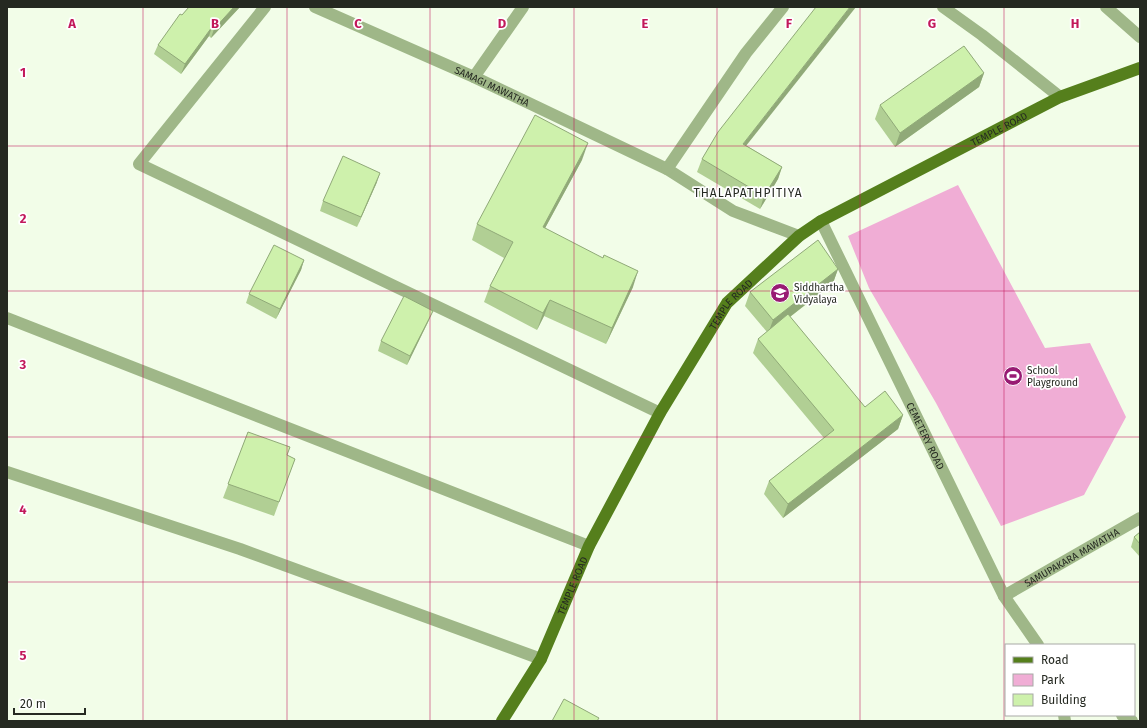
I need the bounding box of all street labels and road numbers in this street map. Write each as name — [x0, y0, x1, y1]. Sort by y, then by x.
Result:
street label: SAMAGI MAWATHA — [453, 64, 531, 110]
street label: TEMPLE ROAD — [969, 110, 1030, 149]
street label: TEMPLE ROAD — [707, 277, 756, 332]
street label: CEMETERY ROAD — [903, 401, 946, 472]
street label: SAMUPAKARA MAWATHA — [1023, 526, 1122, 590]
street label: TEMPLE ROAD — [555, 555, 591, 617]

